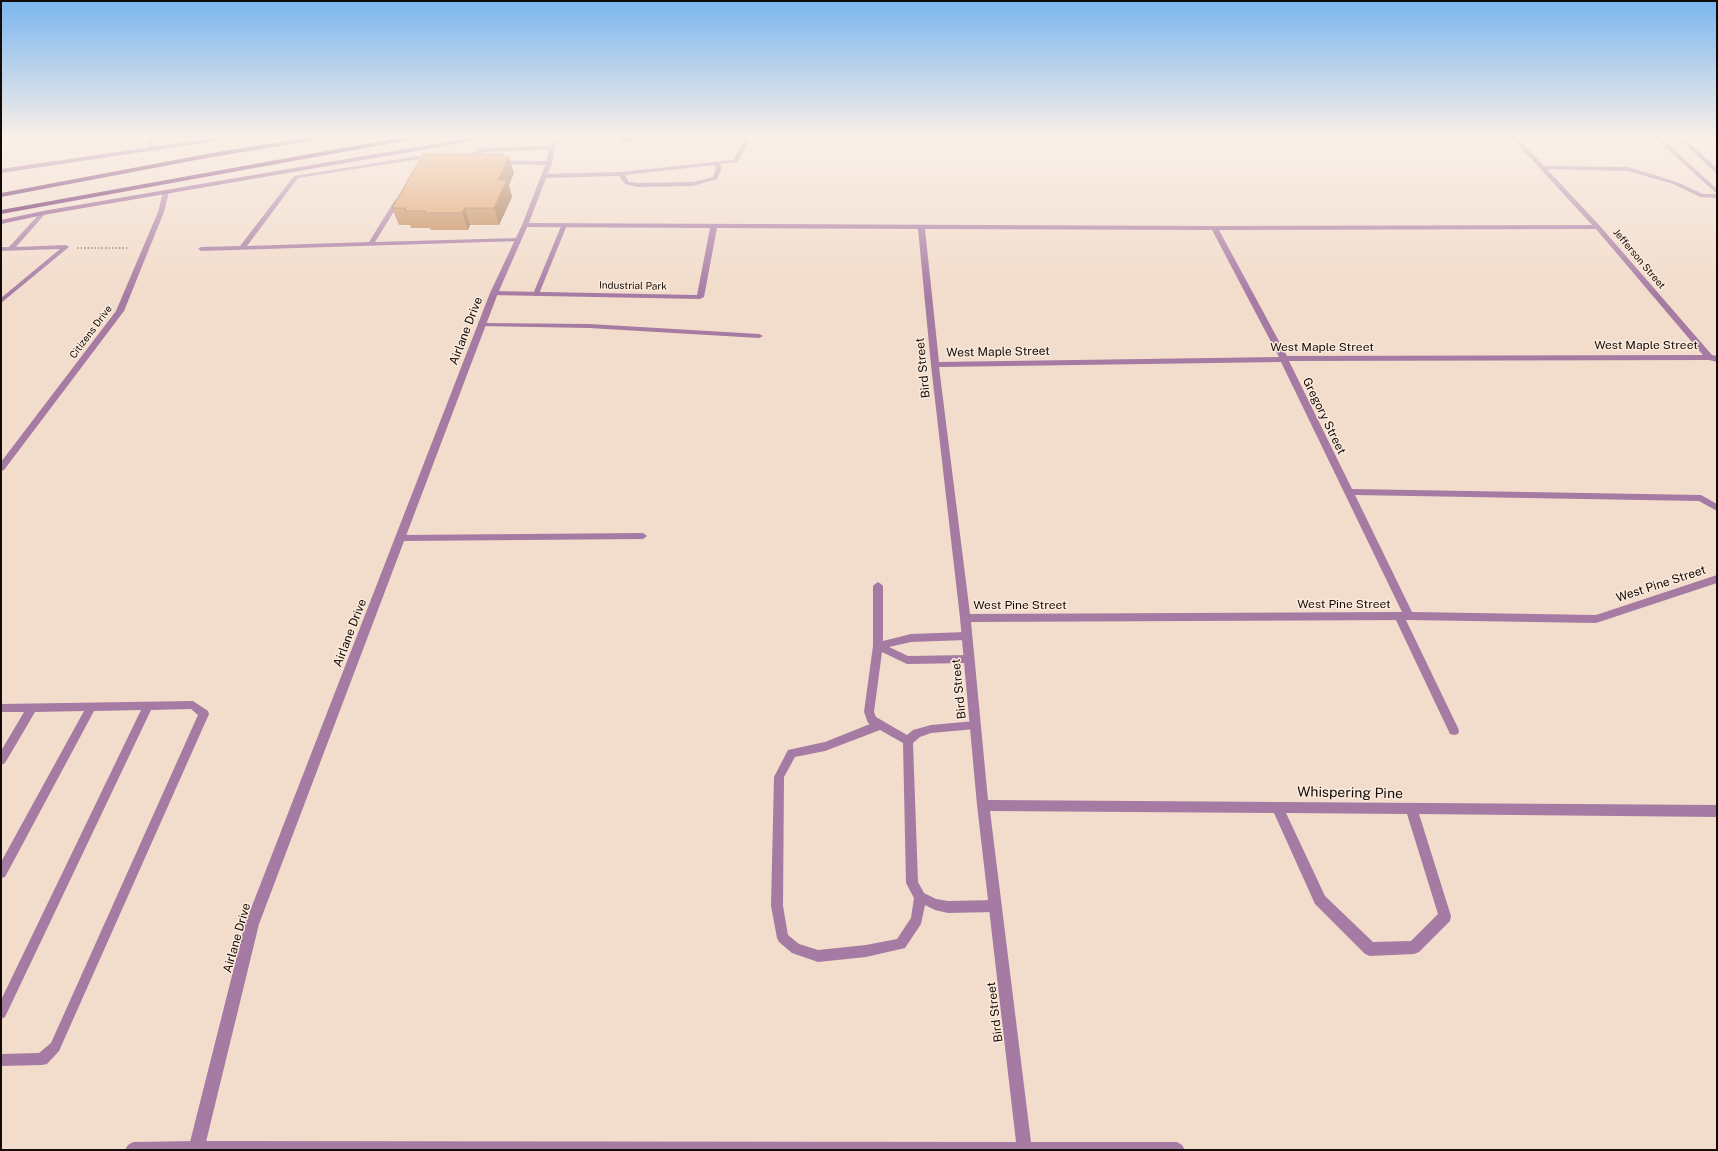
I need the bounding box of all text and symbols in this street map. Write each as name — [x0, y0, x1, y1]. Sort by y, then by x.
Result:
street label: Jefferson Street — [1610, 227, 1668, 291]
street label: Industrial Park — [599, 279, 667, 293]
street label: Airlane Drive — [446, 295, 486, 367]
street label: Citizens Drive — [67, 303, 115, 361]
street label: Bird Street — [913, 337, 933, 399]
street label: West Maple Street — [1594, 338, 1698, 352]
street label: West Maple Street — [1270, 340, 1374, 354]
street label: West Maple Street — [946, 344, 1050, 360]
street label: Gregory Street — [1299, 375, 1349, 457]
street label: West Pine Street — [1614, 563, 1708, 605]
street label: Airlane Drive — [330, 597, 370, 669]
street label: West Pine Street — [1297, 597, 1391, 611]
street label: West Pine Street — [973, 598, 1067, 612]
street label: Bird Street — [949, 658, 969, 720]
street label: Whispering Pine — [1297, 784, 1403, 802]
street label: Airlane Drive — [220, 901, 254, 975]
street label: Bird Street — [984, 981, 1006, 1043]

